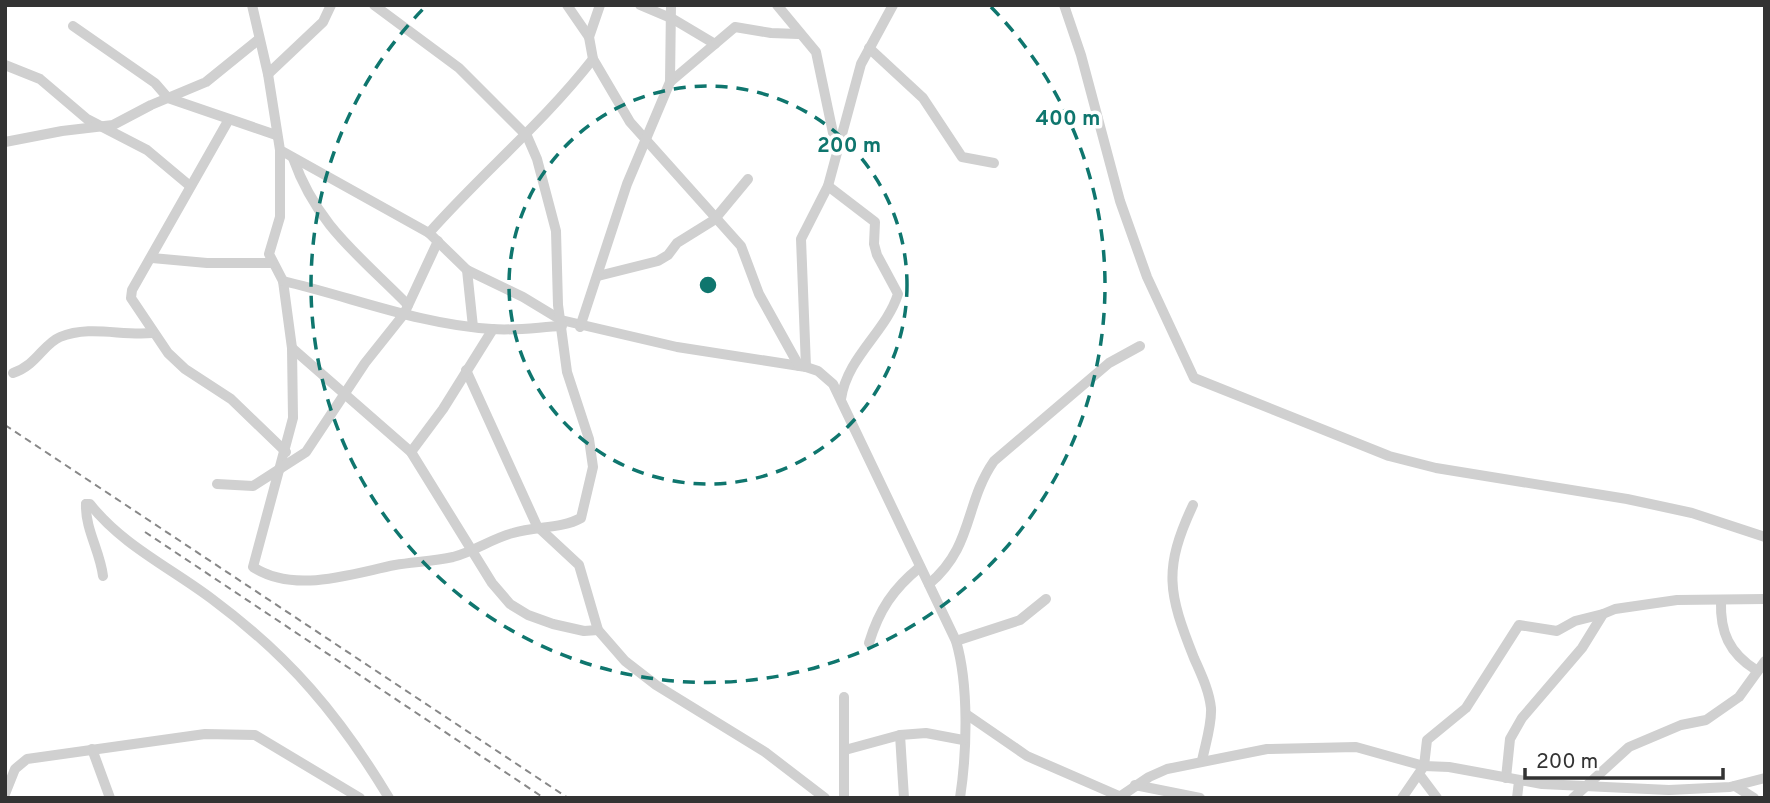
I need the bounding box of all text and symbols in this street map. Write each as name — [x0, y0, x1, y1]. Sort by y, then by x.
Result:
text: 400 m — [1036, 106, 1100, 133]
text: 200 m — [817, 133, 881, 160]
centre of rings — [696, 273, 720, 297]
scale bar — [1525, 736, 1723, 780]
text: 200 m — [1536, 749, 1598, 776]

